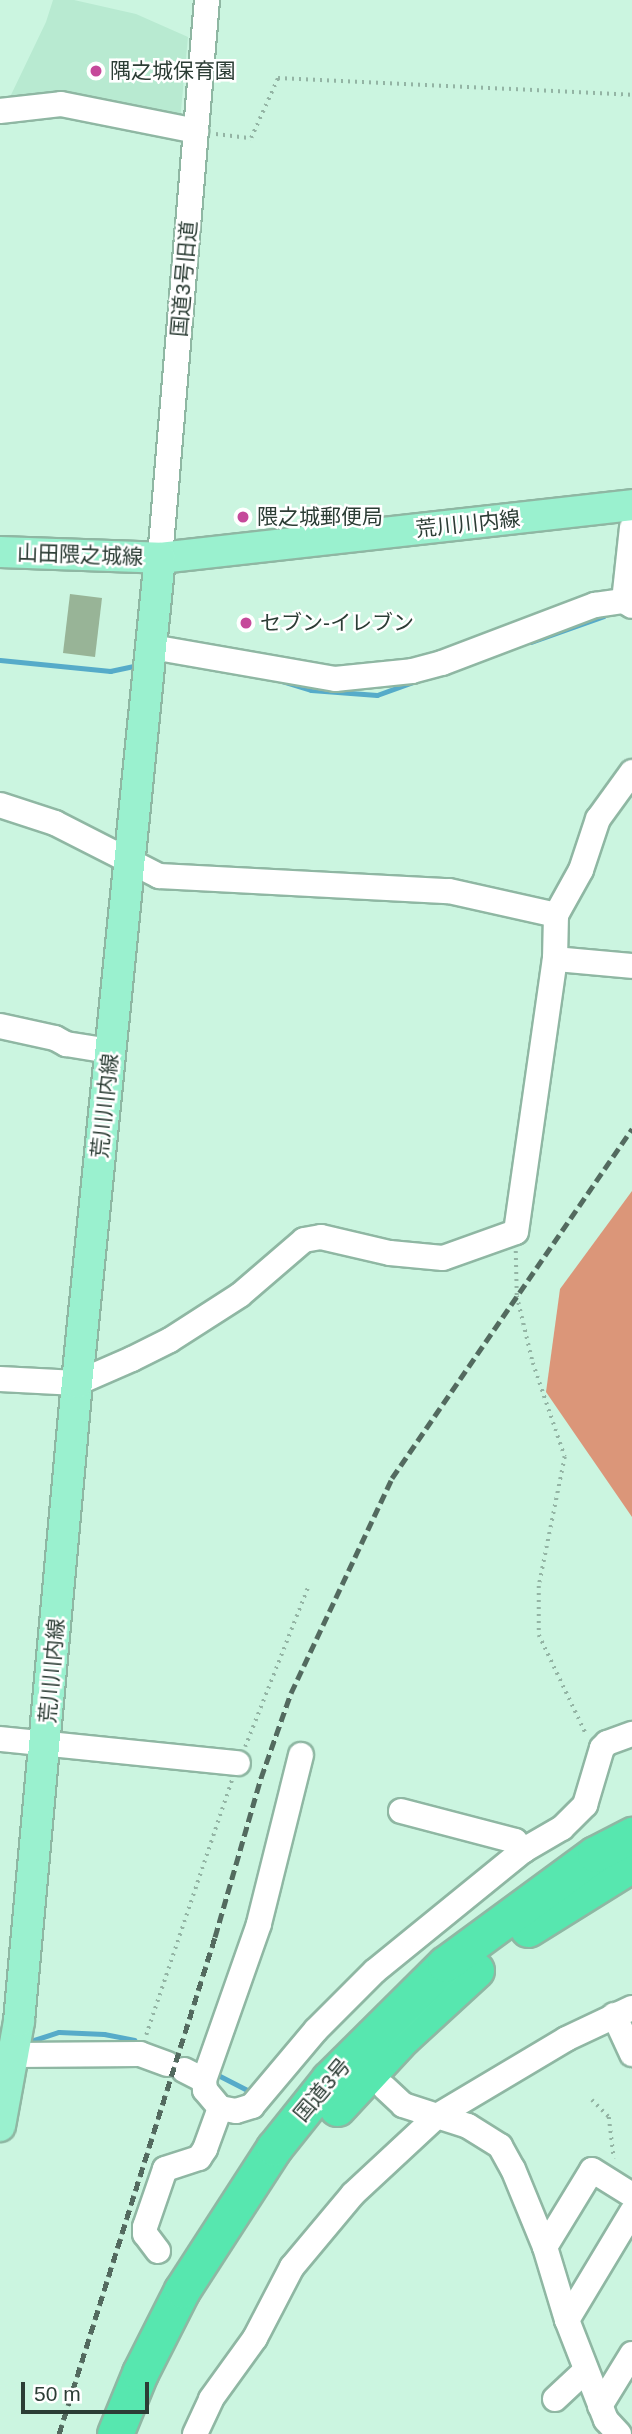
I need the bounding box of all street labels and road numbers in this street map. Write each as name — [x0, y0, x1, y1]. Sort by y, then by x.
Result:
street label: 国道3号旧道 — [166, 220, 202, 338]
street label: 荒川川内線 — [414, 506, 522, 542]
street label: 山田隈之城線 — [17, 540, 143, 570]
street label: 荒川川内線 — [87, 1052, 123, 1160]
street label: 荒川川内線 — [35, 1618, 69, 1724]
street label: 国道3号 — [288, 2053, 356, 2127]

